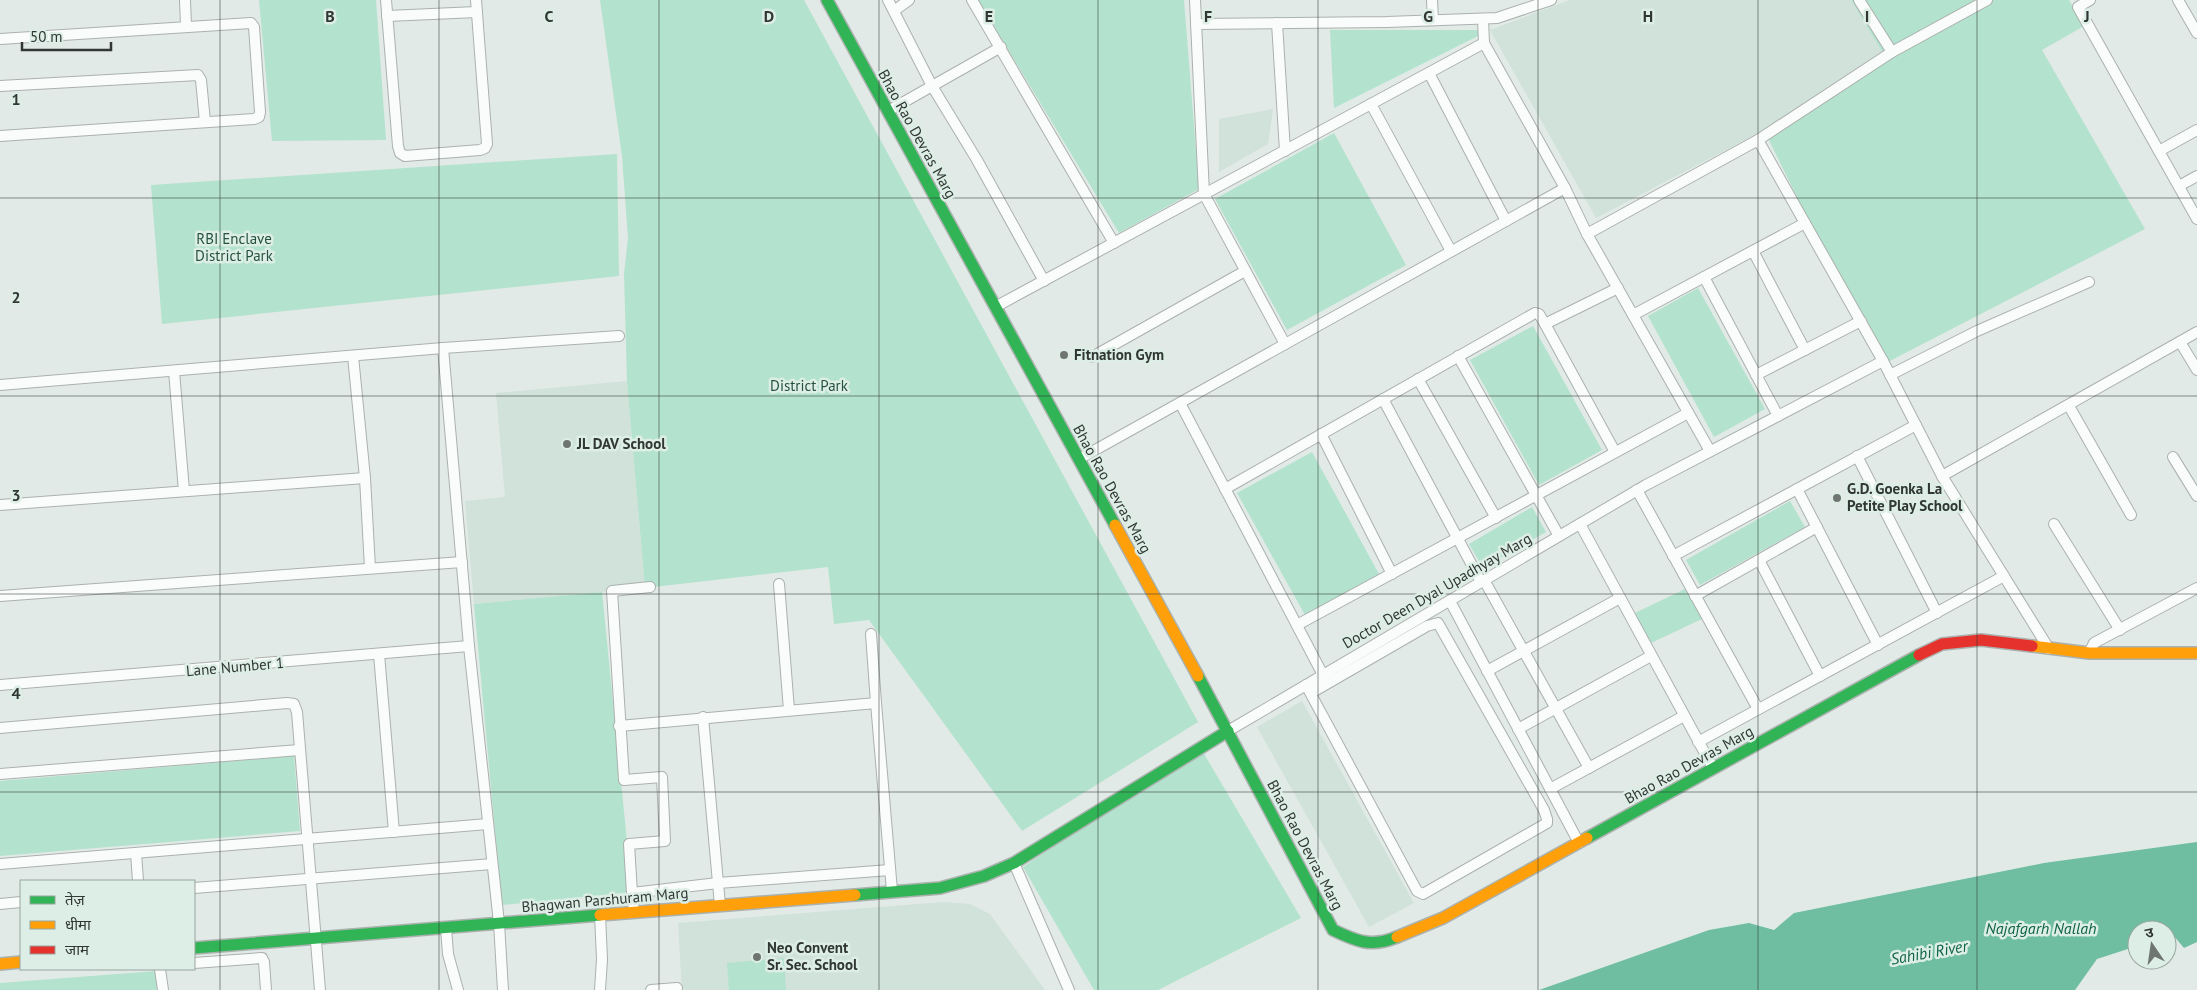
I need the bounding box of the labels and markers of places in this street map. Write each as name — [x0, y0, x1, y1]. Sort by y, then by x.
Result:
place label: Fitnation Gym — [1074, 345, 1164, 364]
marker: Fitnation Gym — [1058, 349, 1070, 361]
place label: JL DAV School — [576, 434, 666, 453]
marker: JL DAV School — [561, 438, 573, 450]
place label: G.D. Goenka La Petite Play School — [1847, 479, 1963, 515]
marker: G.D. Goenka La Petite Play School — [1831, 492, 1843, 504]
place label: Neo Convent Sr. Sec. School — [767, 938, 858, 974]
marker: Neo Convent Sr. Sec. School — [751, 951, 763, 963]

